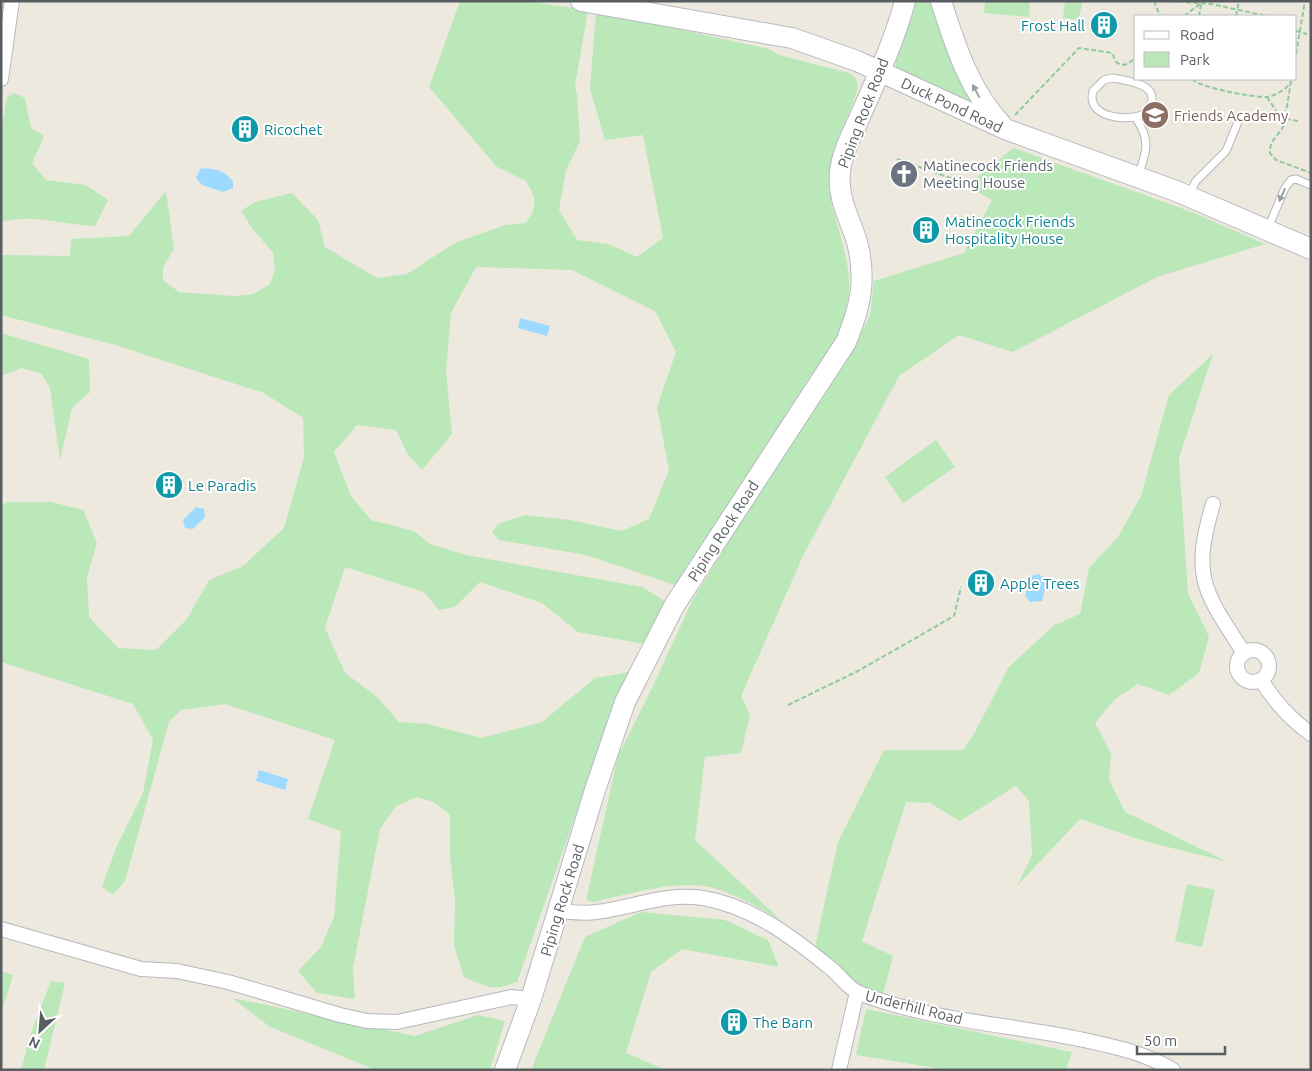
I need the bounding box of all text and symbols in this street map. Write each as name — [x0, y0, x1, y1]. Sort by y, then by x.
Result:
building icon: Frost Hall — [1089, 10, 1119, 40]
legend — [1134, 15, 1297, 80]
place label: Frost Hall — [1021, 17, 1085, 34]
text: Road — [1180, 26, 1215, 43]
text: Park — [1180, 51, 1210, 68]
street label: Piping Rock Road — [834, 56, 892, 170]
street label: Duck Pond Road — [899, 74, 1005, 136]
one-way arrow — [972, 84, 980, 98]
school or university icon: Friends Academy — [1140, 100, 1170, 130]
place label: Friends Academy — [1174, 107, 1288, 124]
building icon: Ricochet — [230, 114, 260, 144]
place label: Ricochet — [264, 121, 323, 138]
place label: Matinecock Friends Meeting House — [923, 157, 1053, 191]
church icon: Matinecock Friends Meeting House — [889, 159, 919, 189]
one-way arrow — [1278, 188, 1286, 202]
place label: Matinecock Friends Hospitality House — [945, 213, 1075, 247]
building icon: Matinecock Friends Hospitality House — [911, 215, 941, 245]
building icon: Le Paradis — [154, 470, 184, 500]
place label: Le Paradis — [188, 477, 256, 494]
street label: Piping Rock Road — [684, 478, 762, 584]
building icon: Apple Trees — [966, 568, 996, 598]
place label: Apple Trees — [1000, 575, 1080, 592]
street label: Piping Rock Road — [537, 842, 587, 958]
street label: Underhill Road — [864, 987, 964, 1027]
north arrow — [15, 1006, 65, 1056]
building icon: The Barn — [719, 1007, 749, 1037]
place label: The Barn — [753, 1014, 813, 1031]
scale bar — [1137, 1024, 1224, 1056]
text: 50 m — [1144, 1032, 1177, 1049]
text: N — [26, 1033, 43, 1052]

